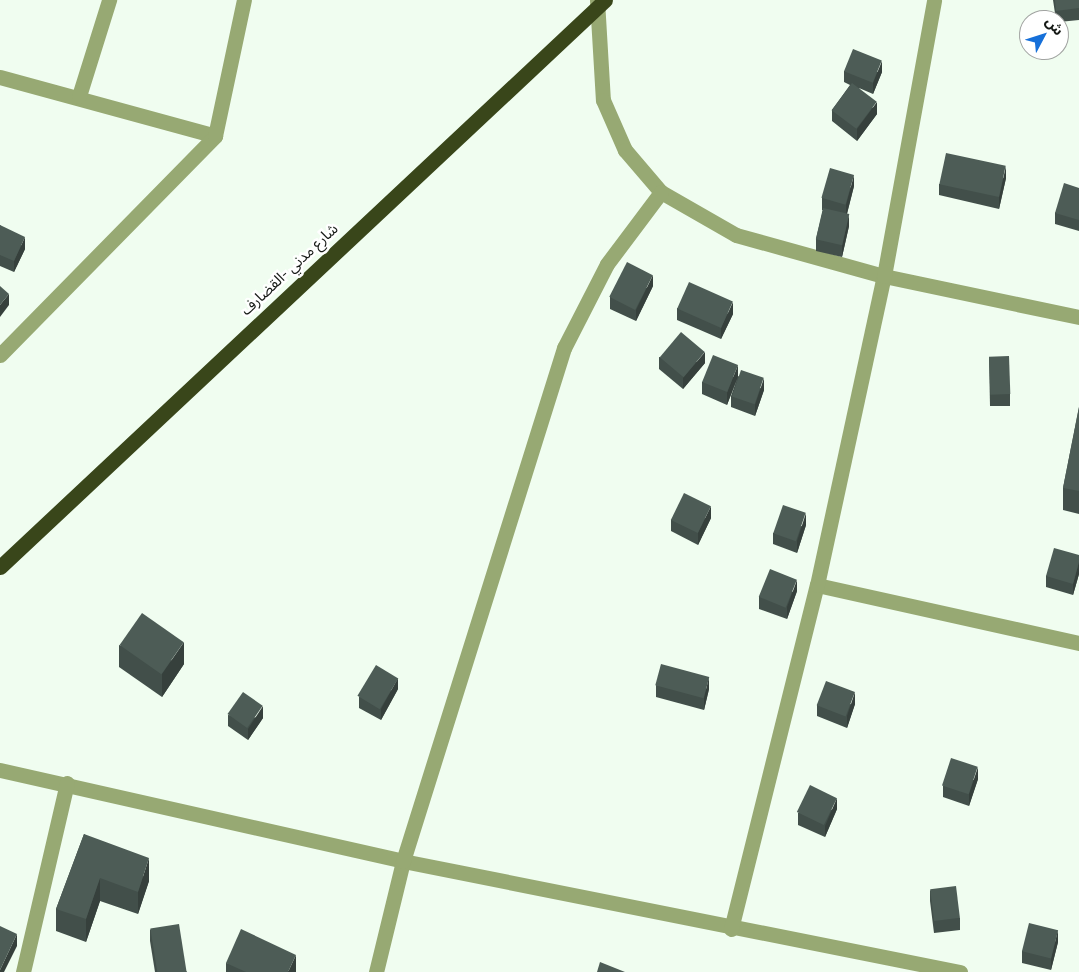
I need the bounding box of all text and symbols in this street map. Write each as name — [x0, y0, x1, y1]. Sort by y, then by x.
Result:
north arrow — [1019, 10, 1069, 60]
text: ش — [1042, 13, 1068, 39]
street label: شارع مدني -القضارف — [237, 219, 341, 319]

